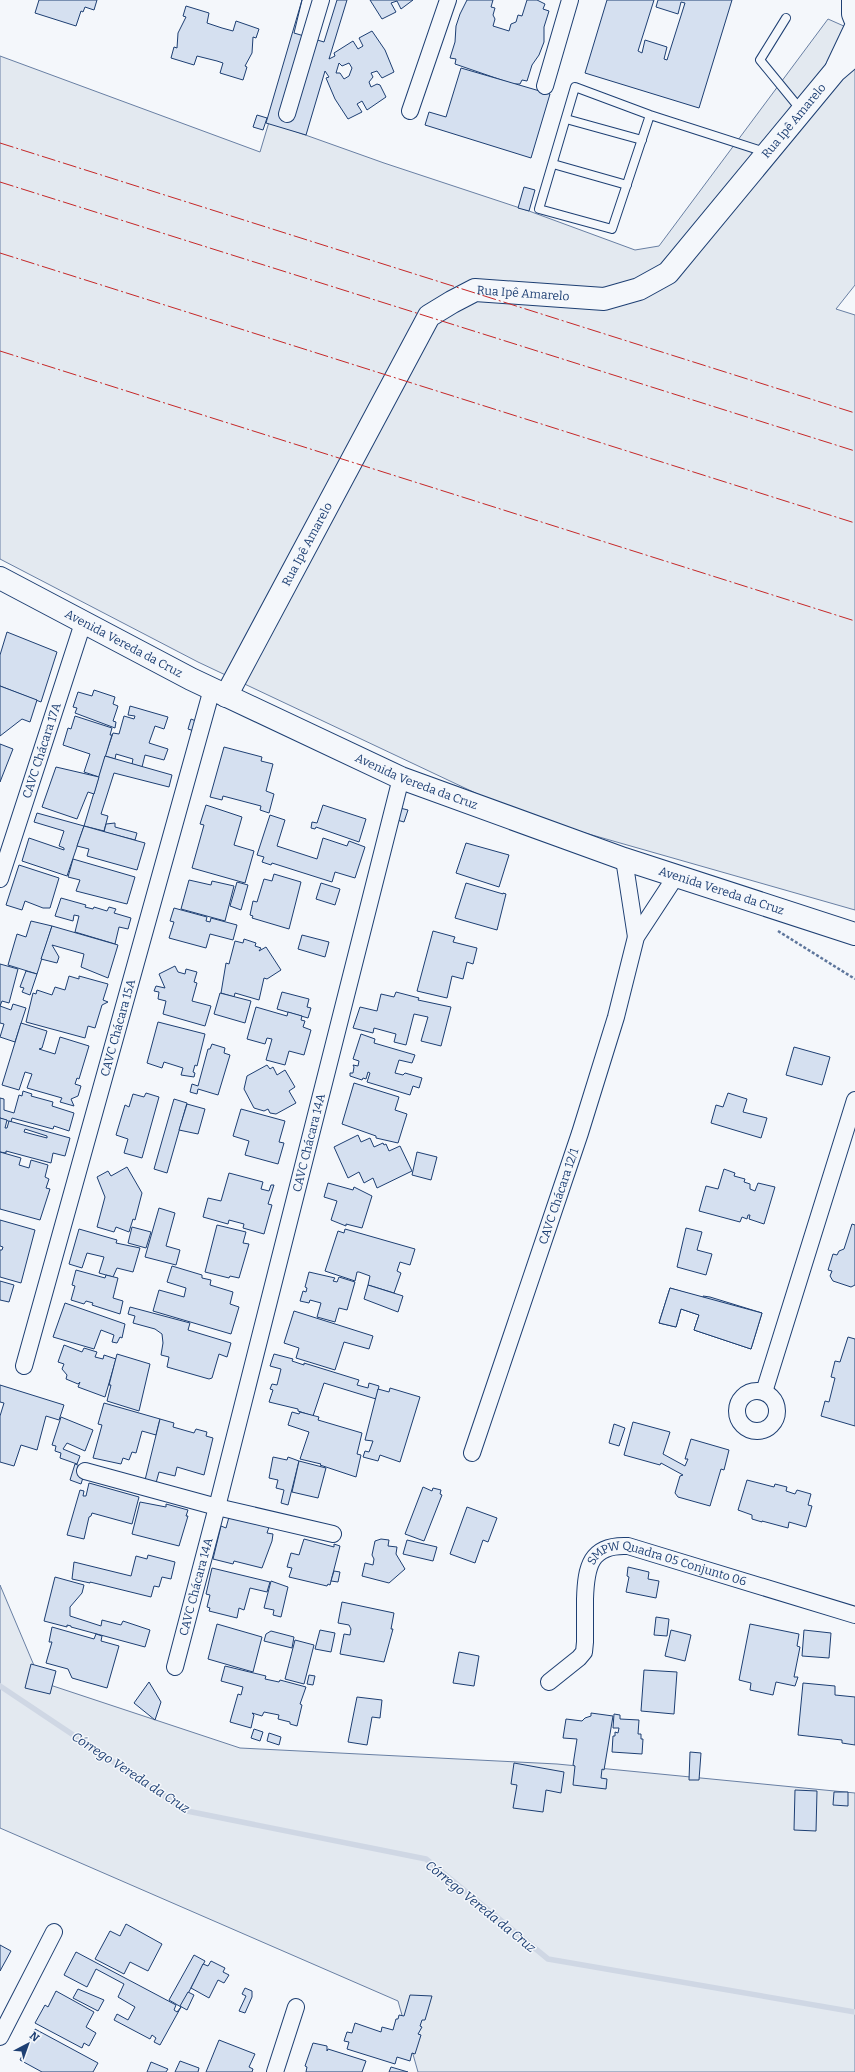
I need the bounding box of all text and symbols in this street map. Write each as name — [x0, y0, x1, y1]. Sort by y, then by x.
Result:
street label: Rua Ipê Amarelo — [759, 81, 829, 161]
street label: Rua Ipê Amarelo — [476, 283, 570, 304]
street label: Rua Ipê Amarelo — [279, 500, 335, 589]
street label: Avenida Vereda da Cruz — [63, 607, 185, 680]
street label: CAVC Chácara 17A — [20, 700, 64, 800]
street label: Avenida Vereda da Cruz — [353, 750, 480, 812]
street label: Avenida Vereda da Cruz — [657, 864, 786, 918]
street label: CAVC Chácara 15A — [98, 977, 138, 1078]
street label: CAVC Chácara 14A — [290, 1092, 328, 1194]
street label: CAVC Chácara 12/1 — [536, 1146, 581, 1246]
street label: CAVC Chácara 14A — [176, 1536, 216, 1637]
street label: SMPW Quadra 05 Conjunto 06 — [584, 1539, 748, 1589]
water label: Córrego Vereda da Cruz — [69, 1729, 192, 1816]
water label: Córrego Vereda da Cruz — [423, 1857, 539, 1955]
north arrow — [8, 2024, 48, 2064]
text: N — [27, 2029, 42, 2045]

